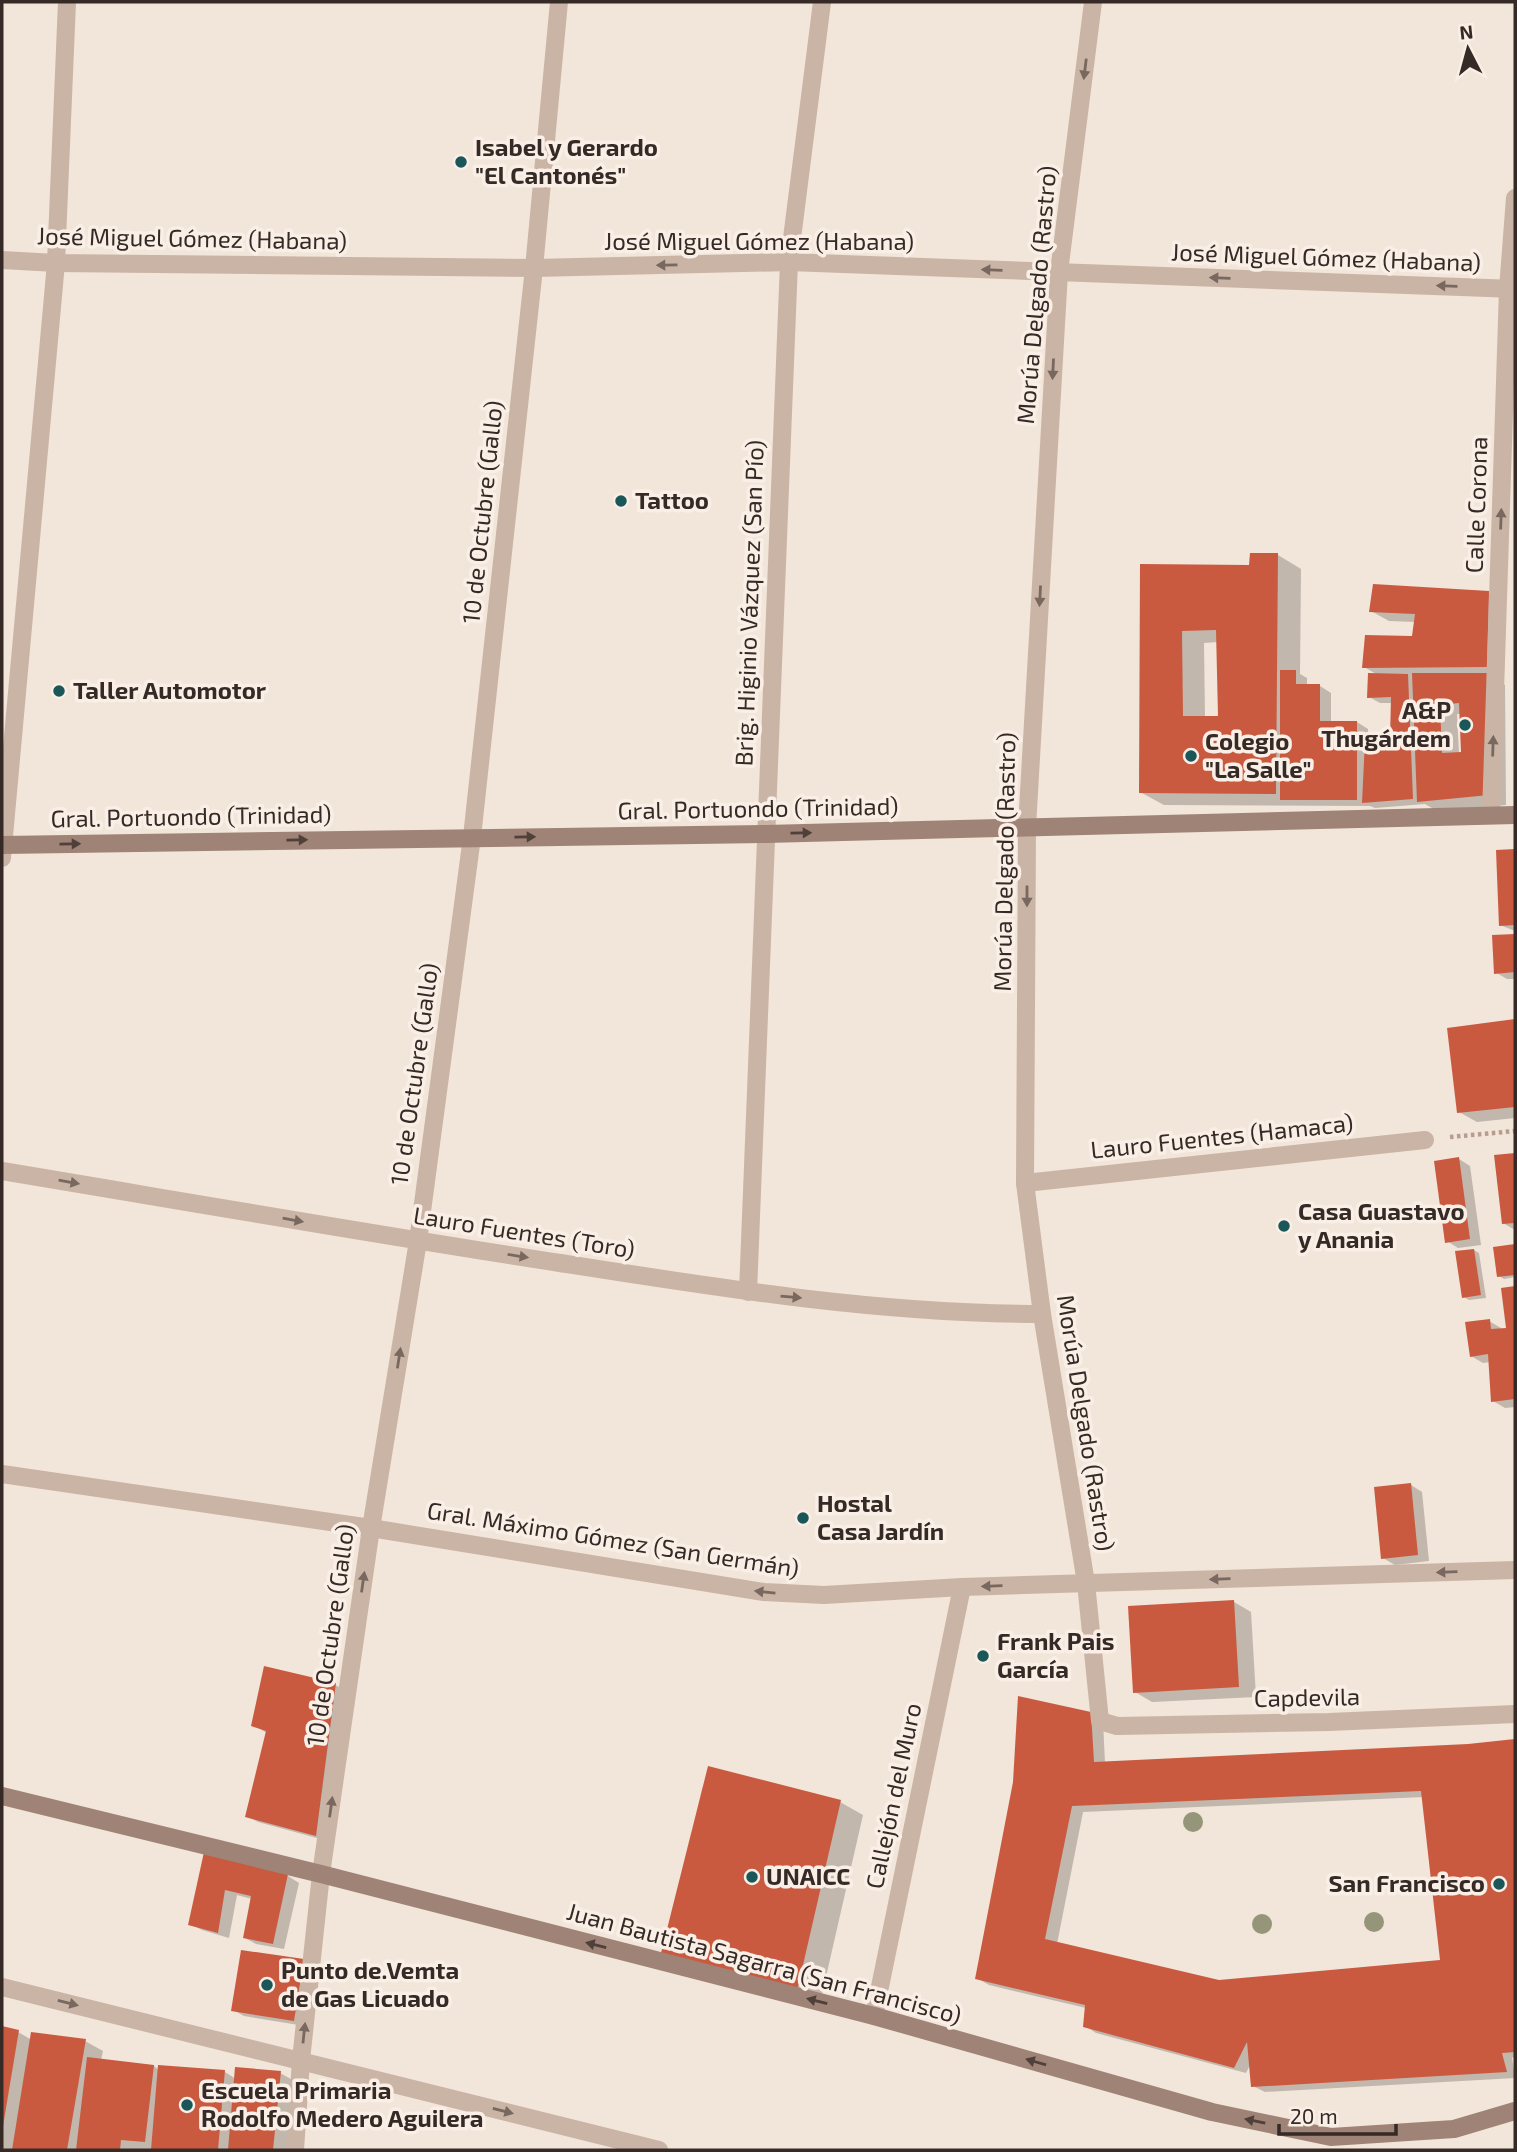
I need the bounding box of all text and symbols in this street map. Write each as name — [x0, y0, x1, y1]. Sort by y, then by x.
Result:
north arrow — [1433, 14, 1503, 84]
text: N — [1458, 19, 1474, 44]
one-way arrow — [1079, 59, 1090, 81]
place label: Isabel y Gerardo "El Cantonés" — [475, 132, 658, 189]
marker: Isabel y Gerardo "El Cantonés" — [453, 154, 469, 170]
street label: Morúa Delgado (Rastro) — [1010, 164, 1061, 425]
street label: José Miguel Gómez (Habana) — [37, 220, 347, 255]
street label: José Miguel Gómez (Habana) — [604, 226, 914, 255]
street label: José Miguel Gómez (Habana) — [1171, 237, 1481, 276]
one-way arrow — [656, 259, 678, 270]
one-way arrow — [981, 264, 1003, 275]
one-way arrow — [1208, 273, 1230, 284]
one-way arrow — [1436, 281, 1458, 292]
one-way arrow — [1048, 358, 1059, 380]
street label: 10 de Octubre (Gallo) — [455, 399, 508, 625]
street label: Calle Corona — [1459, 436, 1492, 574]
street label: Brig. Higinio Vázquez (San Pío) — [728, 439, 769, 767]
place label: Tattoo — [635, 485, 709, 514]
marker: Tattoo — [613, 493, 629, 509]
one-way arrow — [1495, 508, 1506, 530]
one-way arrow — [1035, 585, 1046, 607]
place label: Taller Automotor — [73, 675, 267, 704]
marker: Taller Automotor — [51, 683, 67, 699]
place label: A&P Thugárdem — [1321, 695, 1451, 752]
marker: A&P Thugárdem — [1457, 717, 1473, 733]
place label: Colegio "La Salle" — [1205, 726, 1311, 783]
street label: Morúa Delgado (Rastro) — [987, 732, 1020, 992]
one-way arrow — [1488, 735, 1499, 757]
marker: Colegio "La Salle" — [1183, 748, 1199, 764]
street label: Gral. Portuondo (Trinidad) — [617, 791, 899, 824]
street label: Gral. Portuondo (Trinidad) — [50, 799, 332, 832]
one-way arrow — [791, 828, 813, 839]
one-way arrow — [514, 831, 536, 842]
one-way arrow — [287, 834, 309, 846]
one-way arrow — [59, 838, 81, 849]
one-way arrow — [1021, 886, 1033, 908]
street label: 10 de Octubre (Gallo) — [384, 961, 443, 1187]
street label: Lauro Fuentes (Hamaca) — [1089, 1107, 1355, 1164]
one-way arrow — [58, 1177, 80, 1188]
place label: Casa Guastavo y Anania — [1298, 1196, 1465, 1253]
street label: Lauro Fuentes (Toro) — [411, 1200, 637, 1263]
one-way arrow — [283, 1215, 305, 1226]
marker: Casa Guastavo y Anania — [1276, 1218, 1292, 1234]
one-way arrow — [507, 1251, 529, 1262]
one-way arrow — [781, 1291, 803, 1302]
street label: Morúa Delgado (Rastro) — [1052, 1292, 1121, 1553]
one-way arrow — [394, 1346, 405, 1368]
place label: Hostal Casa Jardín — [817, 1488, 944, 1545]
street label: Gral. Máximo Gómez (San Germán) — [425, 1495, 801, 1582]
marker: Hostal Casa Jardín — [795, 1510, 811, 1526]
street label: 10 de Octubre (Gallo) — [300, 1522, 359, 1748]
one-way arrow — [1436, 1566, 1458, 1578]
one-way arrow — [358, 1571, 369, 1593]
one-way arrow — [1208, 1573, 1230, 1584]
one-way arrow — [981, 1580, 1003, 1591]
one-way arrow — [754, 1586, 776, 1597]
place label: Frank Pais García — [997, 1626, 1115, 1683]
marker: Frank Pais García — [975, 1648, 991, 1664]
street label: Capdevila — [1254, 1681, 1360, 1712]
street label: Callejón del Muro — [859, 1700, 926, 1891]
one-way arrow — [325, 1796, 336, 1818]
place label: UNAICC — [766, 1861, 850, 1890]
place label: San Francisco — [1329, 1868, 1485, 1897]
marker: UNAICC — [744, 1869, 760, 1885]
marker: San Francisco — [1491, 1876, 1507, 1892]
street label: Juan Bautista Sagarra (San Francisco) — [564, 1896, 965, 2029]
one-way arrow — [585, 1939, 607, 1950]
place label: Punto de.Vemta de Gas Licuado — [281, 1955, 459, 2012]
marker: Punto de.Vemta de Gas Licuado — [259, 1977, 275, 1993]
one-way arrow — [806, 1995, 828, 2006]
one-way arrow — [57, 1998, 79, 2009]
one-way arrow — [299, 2022, 310, 2044]
one-way arrow — [1025, 2056, 1047, 2067]
place label: Escuela Primaria Rodolfo Medero Aguilera — [201, 2075, 484, 2132]
scale bar — [1279, 2092, 1396, 2136]
marker: Escuela Primaria Rodolfo Medero Aguilera — [179, 2097, 195, 2113]
text: 20 m — [1290, 2103, 1338, 2128]
one-way arrow — [492, 2106, 514, 2117]
one-way arrow — [1244, 2116, 1266, 2127]

